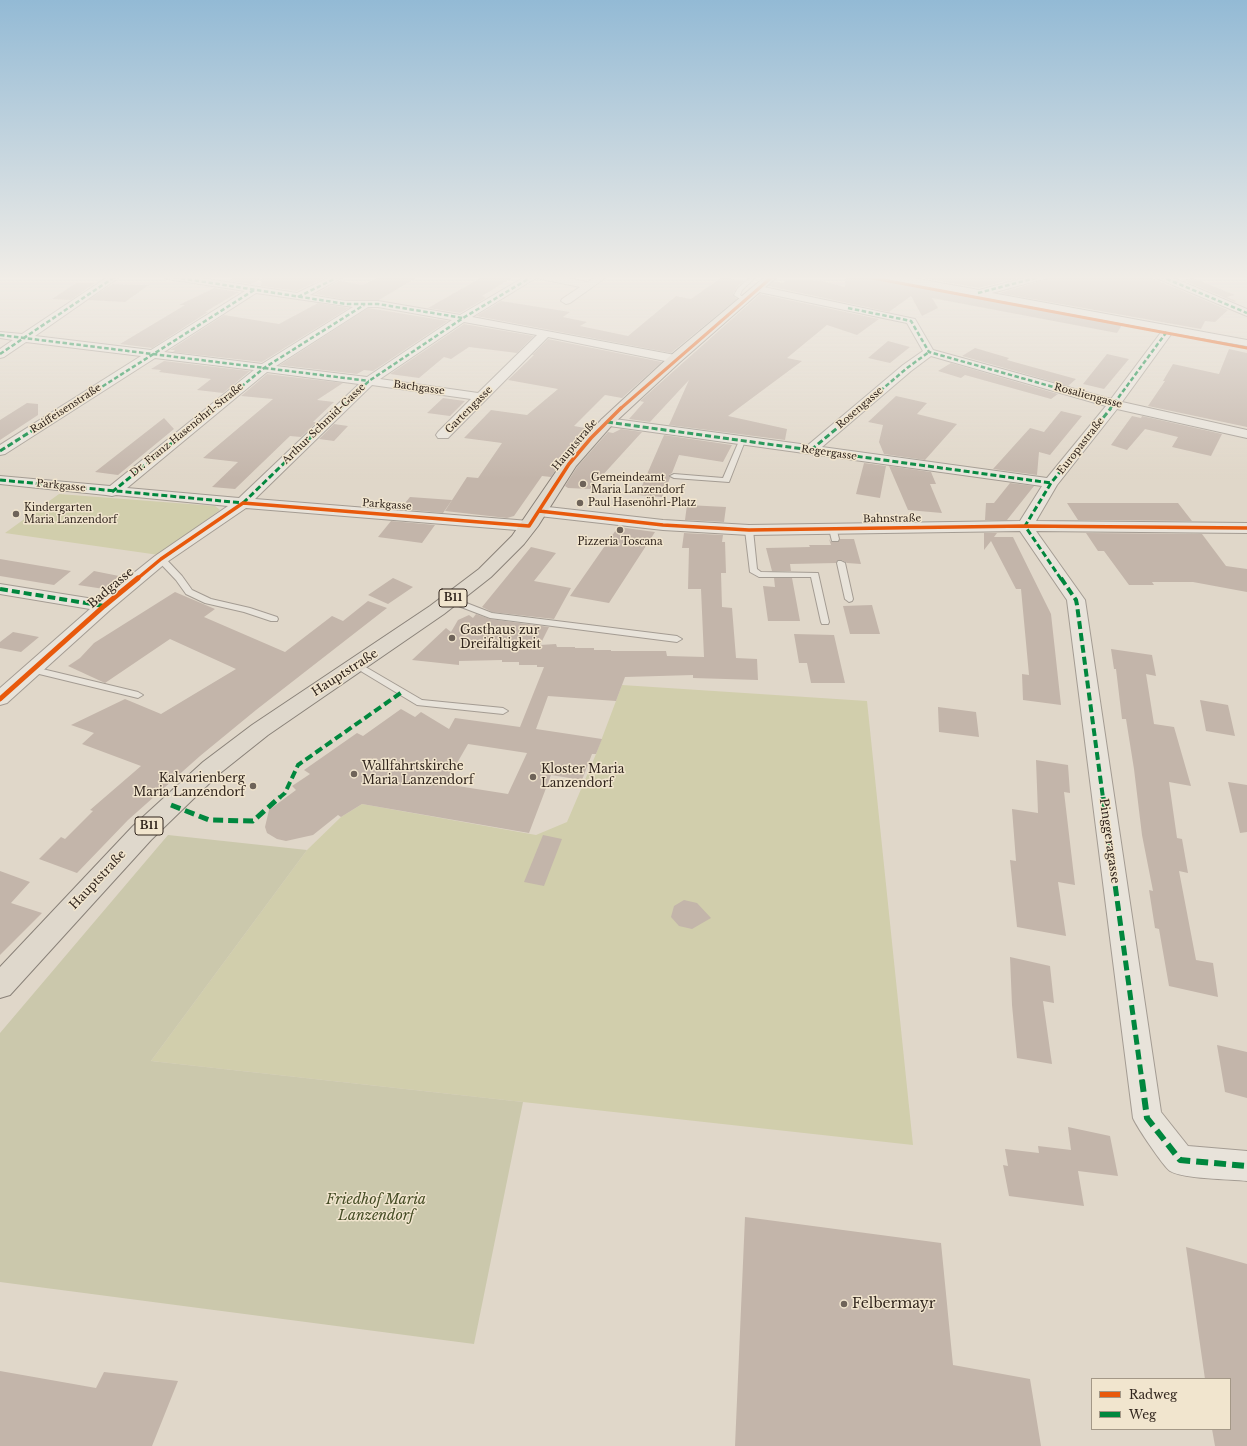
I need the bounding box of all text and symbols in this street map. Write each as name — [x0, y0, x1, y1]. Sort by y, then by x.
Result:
street label: Bachgasse — [393, 378, 445, 398]
street label: Dr. Franz Hasenöhrl-Straße — [128, 381, 246, 479]
street label: Arthur Schmid-Gasse — [280, 381, 368, 467]
street label: Rosaliengasse — [1053, 381, 1123, 411]
street label: Raiffeisenstraße — [29, 382, 103, 436]
street label: Gartengasse — [443, 384, 495, 436]
street label: Rosengasse — [834, 385, 886, 431]
street label: Europastraße — [1055, 415, 1107, 477]
street label: Hauptstraße — [550, 417, 600, 473]
street label: Regergasse — [800, 443, 858, 463]
place label: Gemeindeamt Maria Lanzendorf — [591, 472, 684, 496]
street label: Parkgasse — [36, 477, 86, 495]
marker: Gemeindeamt Maria Lanzendorf — [578, 479, 588, 489]
street label: Parkgasse — [362, 497, 412, 513]
place label: Paul Hasenöhrl-Platz — [588, 497, 696, 509]
marker: Paul Hasenöhrl-Platz — [575, 498, 585, 508]
place label: Kindergarten Maria Lanzendorf — [24, 502, 117, 526]
marker: Kindergarten Maria Lanzendorf — [11, 509, 21, 519]
street label: Bahnstraße — [863, 512, 921, 526]
marker: Pizzeria Toscana — [615, 525, 625, 535]
place label: Pizzeria Toscana — [577, 536, 663, 548]
street label: Badgasse — [85, 565, 137, 611]
road number: B11 — [439, 589, 467, 607]
place label: Gasthaus zur Dreifaltigkeit — [460, 624, 541, 652]
marker: Gasthaus zur Dreifaltigkeit — [447, 633, 457, 643]
street label: Hauptstraße — [309, 646, 381, 700]
place label: Wallfahrtskirche Maria Lanzendorf — [362, 760, 474, 788]
place label: Kloster Maria Lanzendorf — [541, 763, 624, 791]
marker: Wallfahrtskirche Maria Lanzendorf — [349, 769, 359, 779]
place label: Kalvarienberg Maria Lanzendorf — [133, 772, 245, 800]
marker: Kloster Maria Lanzendorf — [528, 772, 538, 782]
marker: Kalvarienberg Maria Lanzendorf — [248, 781, 258, 791]
street label: Pinggeragasse — [1096, 798, 1122, 884]
road number: B11 — [135, 817, 163, 835]
street label: Hauptstraße — [67, 847, 129, 913]
park label: Friedhof Maria Lanzendorf — [326, 1192, 426, 1224]
place label: Felbermayr — [852, 1296, 935, 1312]
marker: Felbermayr — [839, 1299, 849, 1309]
legend — [1091, 1378, 1231, 1430]
text: Radweg — [1129, 1387, 1177, 1402]
text: Weg — [1129, 1407, 1156, 1422]

